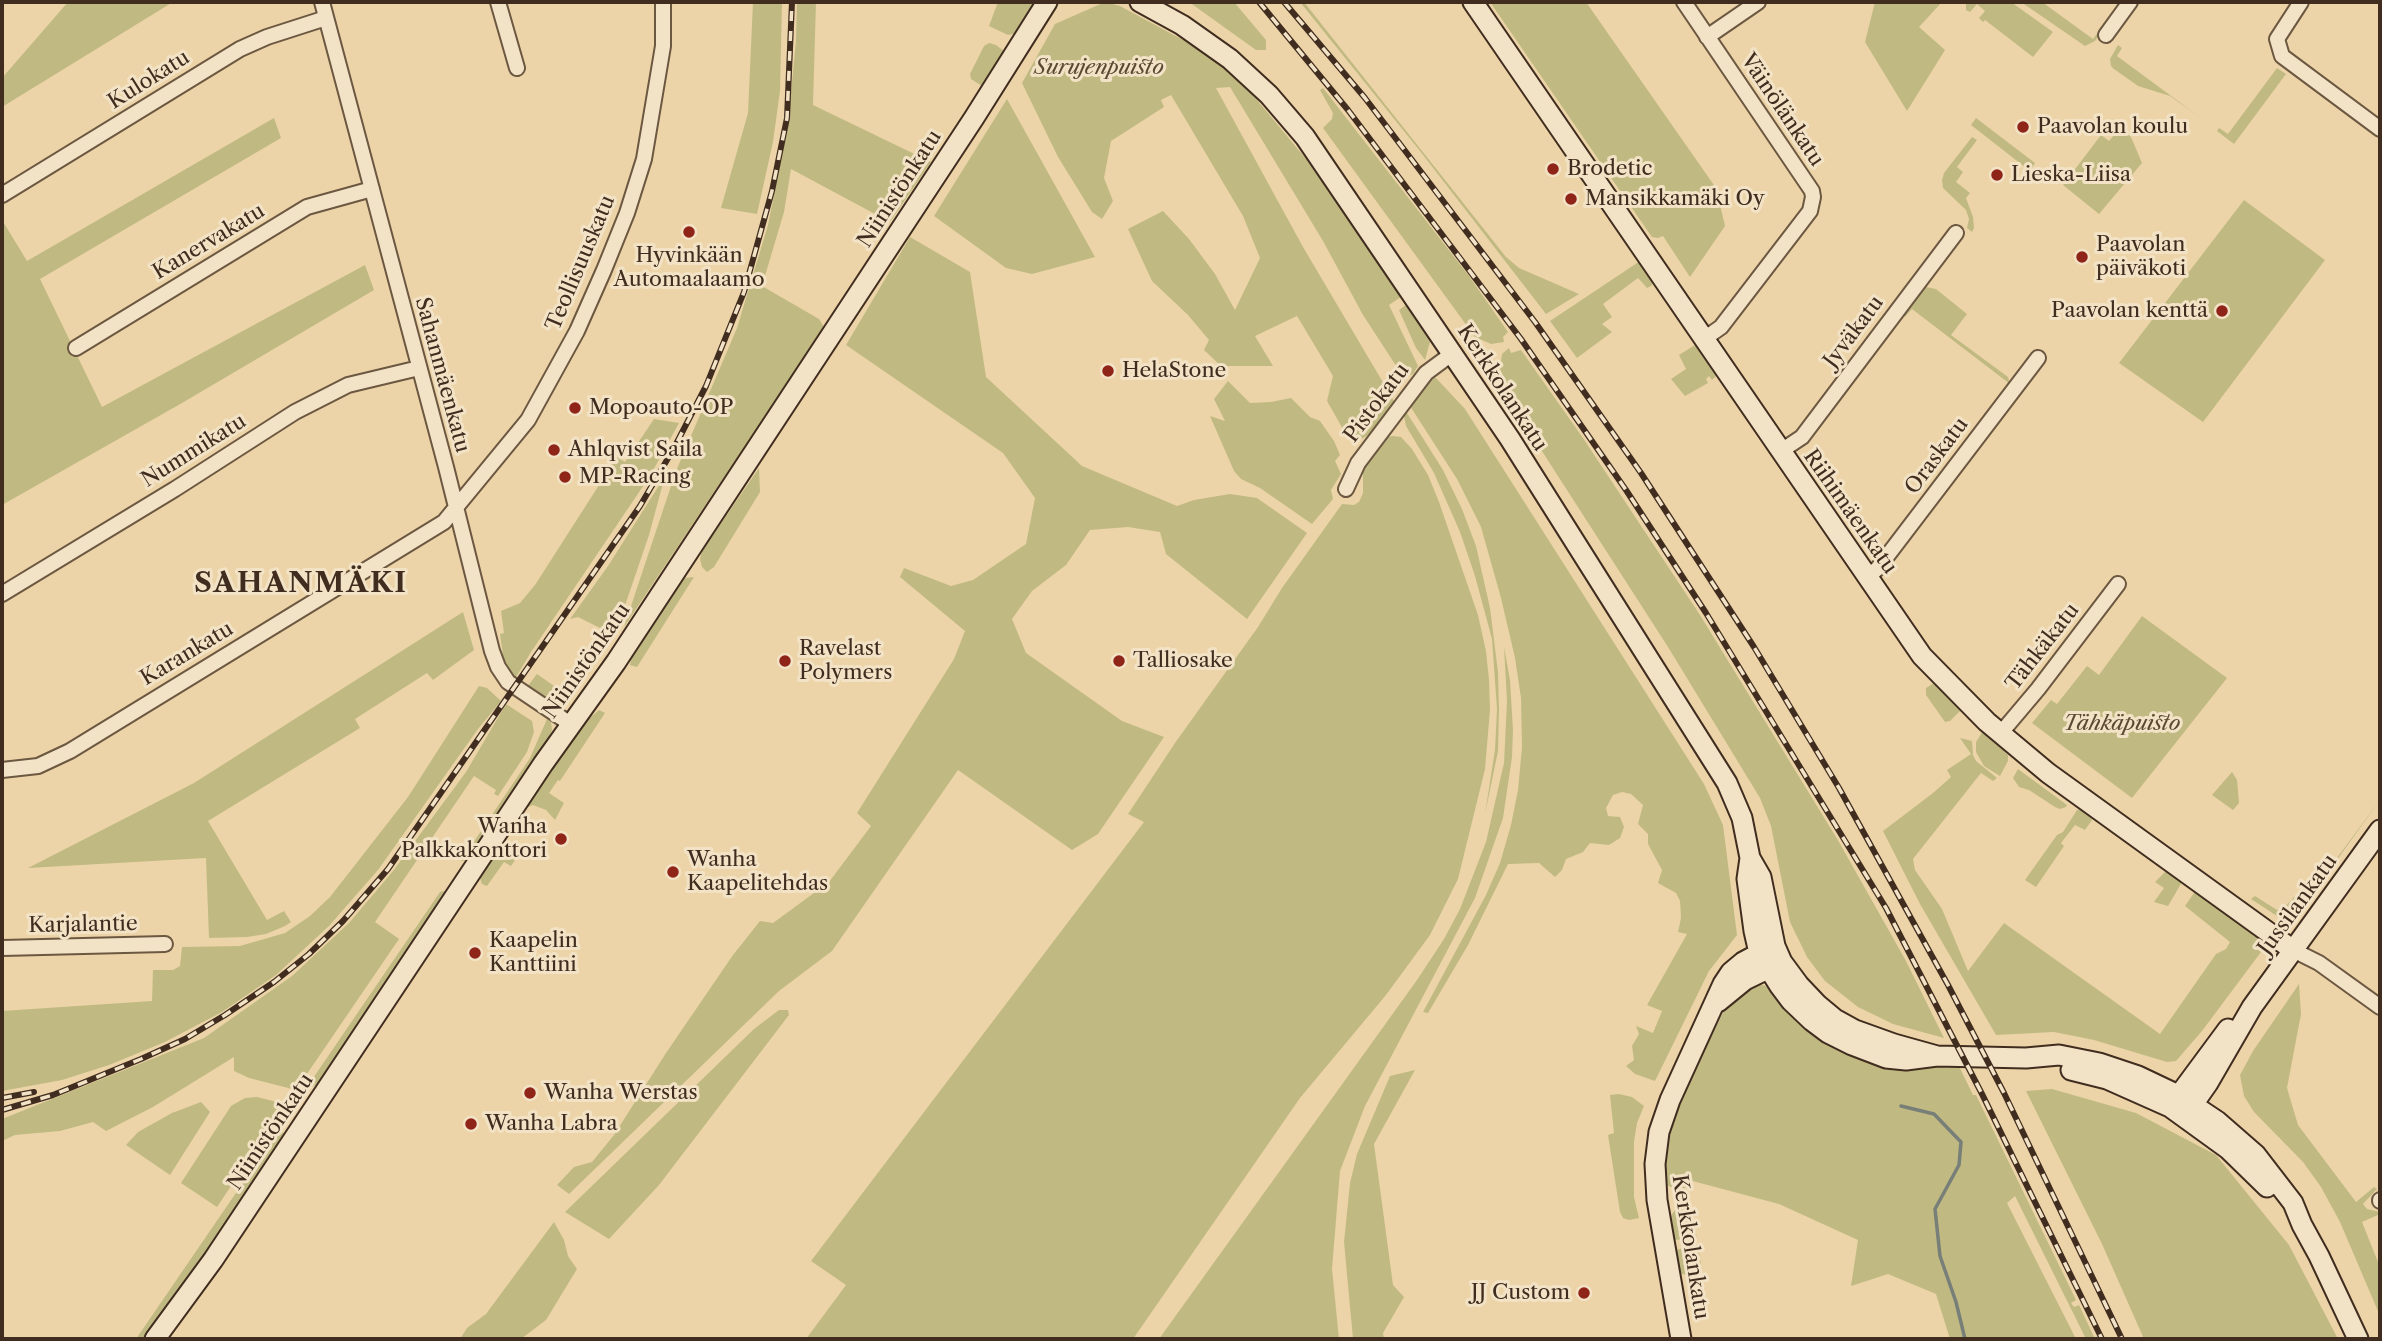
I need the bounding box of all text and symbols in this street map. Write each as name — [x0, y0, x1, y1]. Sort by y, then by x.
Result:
street label: Kulokatu — [104, 45, 194, 115]
street label: Väinölänkatu — [1735, 49, 1829, 171]
park label: Surujenpuisto — [1034, 55, 1164, 81]
place label: Paavolan koulu — [2037, 114, 2188, 140]
marker: Paavolan koulu — [2015, 119, 2031, 135]
street label: Niinistönkatu — [853, 125, 947, 253]
place label: Brodetic — [1567, 156, 1652, 182]
marker: Brodetic — [1545, 161, 1561, 177]
place label: Lieska-Liisa — [2011, 162, 2131, 188]
marker: Lieska-Liisa — [1989, 167, 2005, 183]
place label: Mansikkamäki Oy — [1585, 186, 1765, 212]
marker: Mansikkamäki Oy — [1563, 191, 1579, 207]
street label: Teollisuuskatu — [541, 192, 621, 334]
street label: Kanervakatu — [148, 199, 270, 285]
marker: Hyvinkään Automaalaamo — [681, 224, 697, 240]
place label: Paavolan päiväkoti — [2096, 232, 2186, 282]
place label: Hyvinkään Automaalaamo — [613, 243, 765, 293]
marker: Paavolan päiväkoti — [2074, 249, 2090, 265]
street label: Jyväkatu — [1819, 291, 1889, 373]
street label: Sahanmäenkatu — [409, 295, 475, 455]
place label: Paavolan kenttä — [2051, 298, 2208, 324]
marker: Paavolan kenttä — [2214, 303, 2230, 319]
street label: Kerkkolankatu — [1452, 320, 1552, 456]
place label: HelaStone — [1122, 358, 1226, 384]
street label: Pistokatu — [1339, 358, 1415, 448]
marker: HelaStone — [1100, 363, 1116, 379]
place label: Mopoauto-OP — [589, 395, 733, 421]
marker: Mopoauto-OP — [567, 400, 583, 416]
street label: Nummikatu — [137, 409, 251, 493]
street label: Oraskatu — [1900, 413, 1974, 499]
place label: Ahlqvist Saila — [568, 437, 703, 463]
marker: Ahlqvist Saila — [546, 442, 562, 458]
street label: Riihimäenkatu — [1798, 445, 1902, 579]
place label: MP-Racing — [579, 464, 690, 490]
marker: MP-Racing — [557, 469, 573, 485]
district label: SAHANMÄKI — [195, 567, 407, 601]
street label: Niinistönkatu — [538, 598, 636, 724]
street label: Tähkäkatu — [2001, 598, 2085, 696]
street label: Karankatu — [136, 617, 238, 691]
place label: Ravelast Polymers — [799, 636, 892, 686]
place label: Talliosake — [1133, 648, 1233, 674]
marker: Ravelast Polymers — [777, 653, 793, 669]
marker: Talliosake — [1111, 653, 1127, 669]
park label: Tähkäpuisto — [2064, 711, 2180, 737]
place label: Wanha Palkkakonttori — [401, 814, 547, 864]
marker: Wanha Palkkakonttori — [553, 831, 569, 847]
place label: Wanha Kaapelitehdas — [687, 847, 828, 897]
street label: Jussilankatu — [2253, 850, 2343, 960]
marker: Wanha Kaapelitehdas — [665, 864, 681, 880]
street label: Karjalantie — [28, 911, 138, 939]
place label: Kaapelin Kanttiini — [489, 928, 578, 978]
marker: Kaapelin Kanttiini — [467, 945, 483, 961]
street label: Niinistönkatu — [223, 1069, 319, 1195]
place label: Wanha Werstas — [544, 1080, 698, 1106]
marker: Wanha Werstas — [522, 1085, 538, 1101]
place label: Wanha Labra — [485, 1111, 617, 1137]
marker: Wanha Labra — [463, 1116, 479, 1132]
street label: Kerkkolankatu — [1666, 1173, 1714, 1321]
place label: JJ Custom — [1471, 1280, 1570, 1306]
marker: JJ Custom — [1576, 1285, 1592, 1301]

